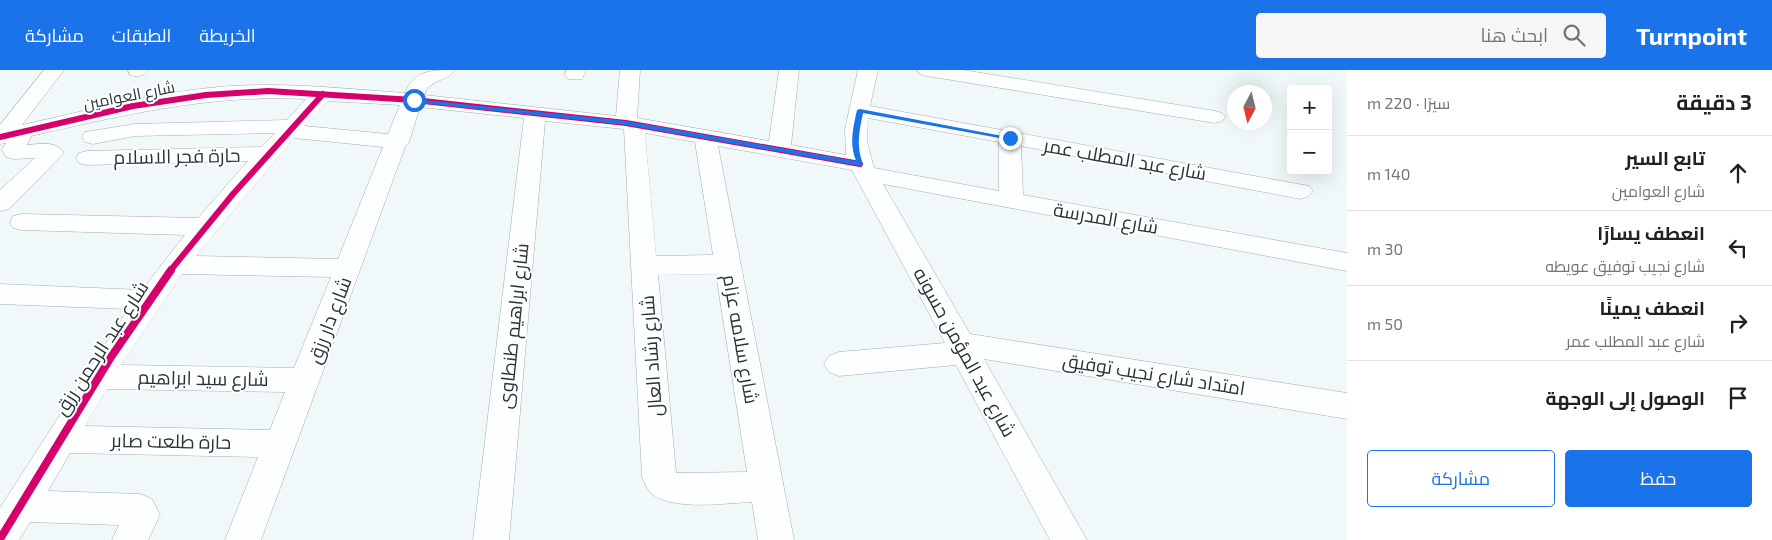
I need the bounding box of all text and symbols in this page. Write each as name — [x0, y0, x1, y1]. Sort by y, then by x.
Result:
search box — [1256, 13, 1606, 58]
icon: search — [1560, 21, 1588, 49]
text: Turnpoint — [1636, 21, 1747, 50]
text: ابحث هنا — [1480, 23, 1548, 46]
text: مشاركة — [25, 24, 84, 46]
text: الطبقات — [112, 24, 171, 46]
text: الخريطة — [199, 24, 256, 46]
street label: شارع العوامين — [81, 76, 177, 116]
north arrow — [1227, 85, 1272, 130]
map controls — [1287, 85, 1332, 175]
button: + — [1287, 85, 1332, 130]
route start — [403, 89, 426, 112]
text: 3 دقيقة — [1676, 89, 1752, 114]
text: سيرًا · 220 m — [1367, 93, 1450, 112]
route end — [999, 127, 1022, 150]
button: − — [1287, 130, 1332, 175]
street label: شارع عبد المطلب عمر — [1040, 133, 1208, 187]
street label: حارة فجر الاسلام — [113, 143, 241, 171]
text: تابع السير — [1625, 146, 1705, 169]
icon: ahead — [1724, 159, 1752, 187]
text: 140 m — [1367, 164, 1410, 183]
text: شارع العوامين — [1612, 181, 1705, 200]
street label: شارع المدرسة — [1051, 197, 1160, 241]
text: انعطف يسارًا — [1597, 221, 1705, 244]
icon: left — [1724, 234, 1752, 262]
text: 30 m — [1367, 239, 1403, 258]
street label: شارع ابراهيم طنطاوى — [492, 242, 536, 410]
text: شارع نجيب توفيق عويطه — [1545, 256, 1705, 275]
street label: شارع عبد المؤمن حسونه — [907, 263, 1022, 442]
street label: شارع سلامه عزام — [716, 272, 764, 406]
street label: شارع دار رزق — [301, 273, 358, 367]
street label: شارع عبد الرحمن رزق — [49, 276, 155, 421]
street label: شارع رشاد العال — [635, 294, 669, 417]
text: انعطف يمينًا — [1600, 296, 1705, 319]
icon: right — [1724, 309, 1752, 337]
text: 50 m — [1367, 314, 1403, 333]
text: شارع عبد المطلب عمر — [1566, 331, 1705, 350]
street label: امتداد شارع نجيب توفيق — [1061, 348, 1247, 402]
street label: شارع سيد ابراهيم — [137, 365, 269, 393]
icon: arrive — [1724, 384, 1752, 412]
text: الوصول إلى الوجهة — [1545, 386, 1705, 409]
street label: حارة طلعت صابر — [110, 428, 231, 454]
button: مشاركة — [1367, 450, 1555, 507]
button: حفظ — [1565, 450, 1752, 507]

